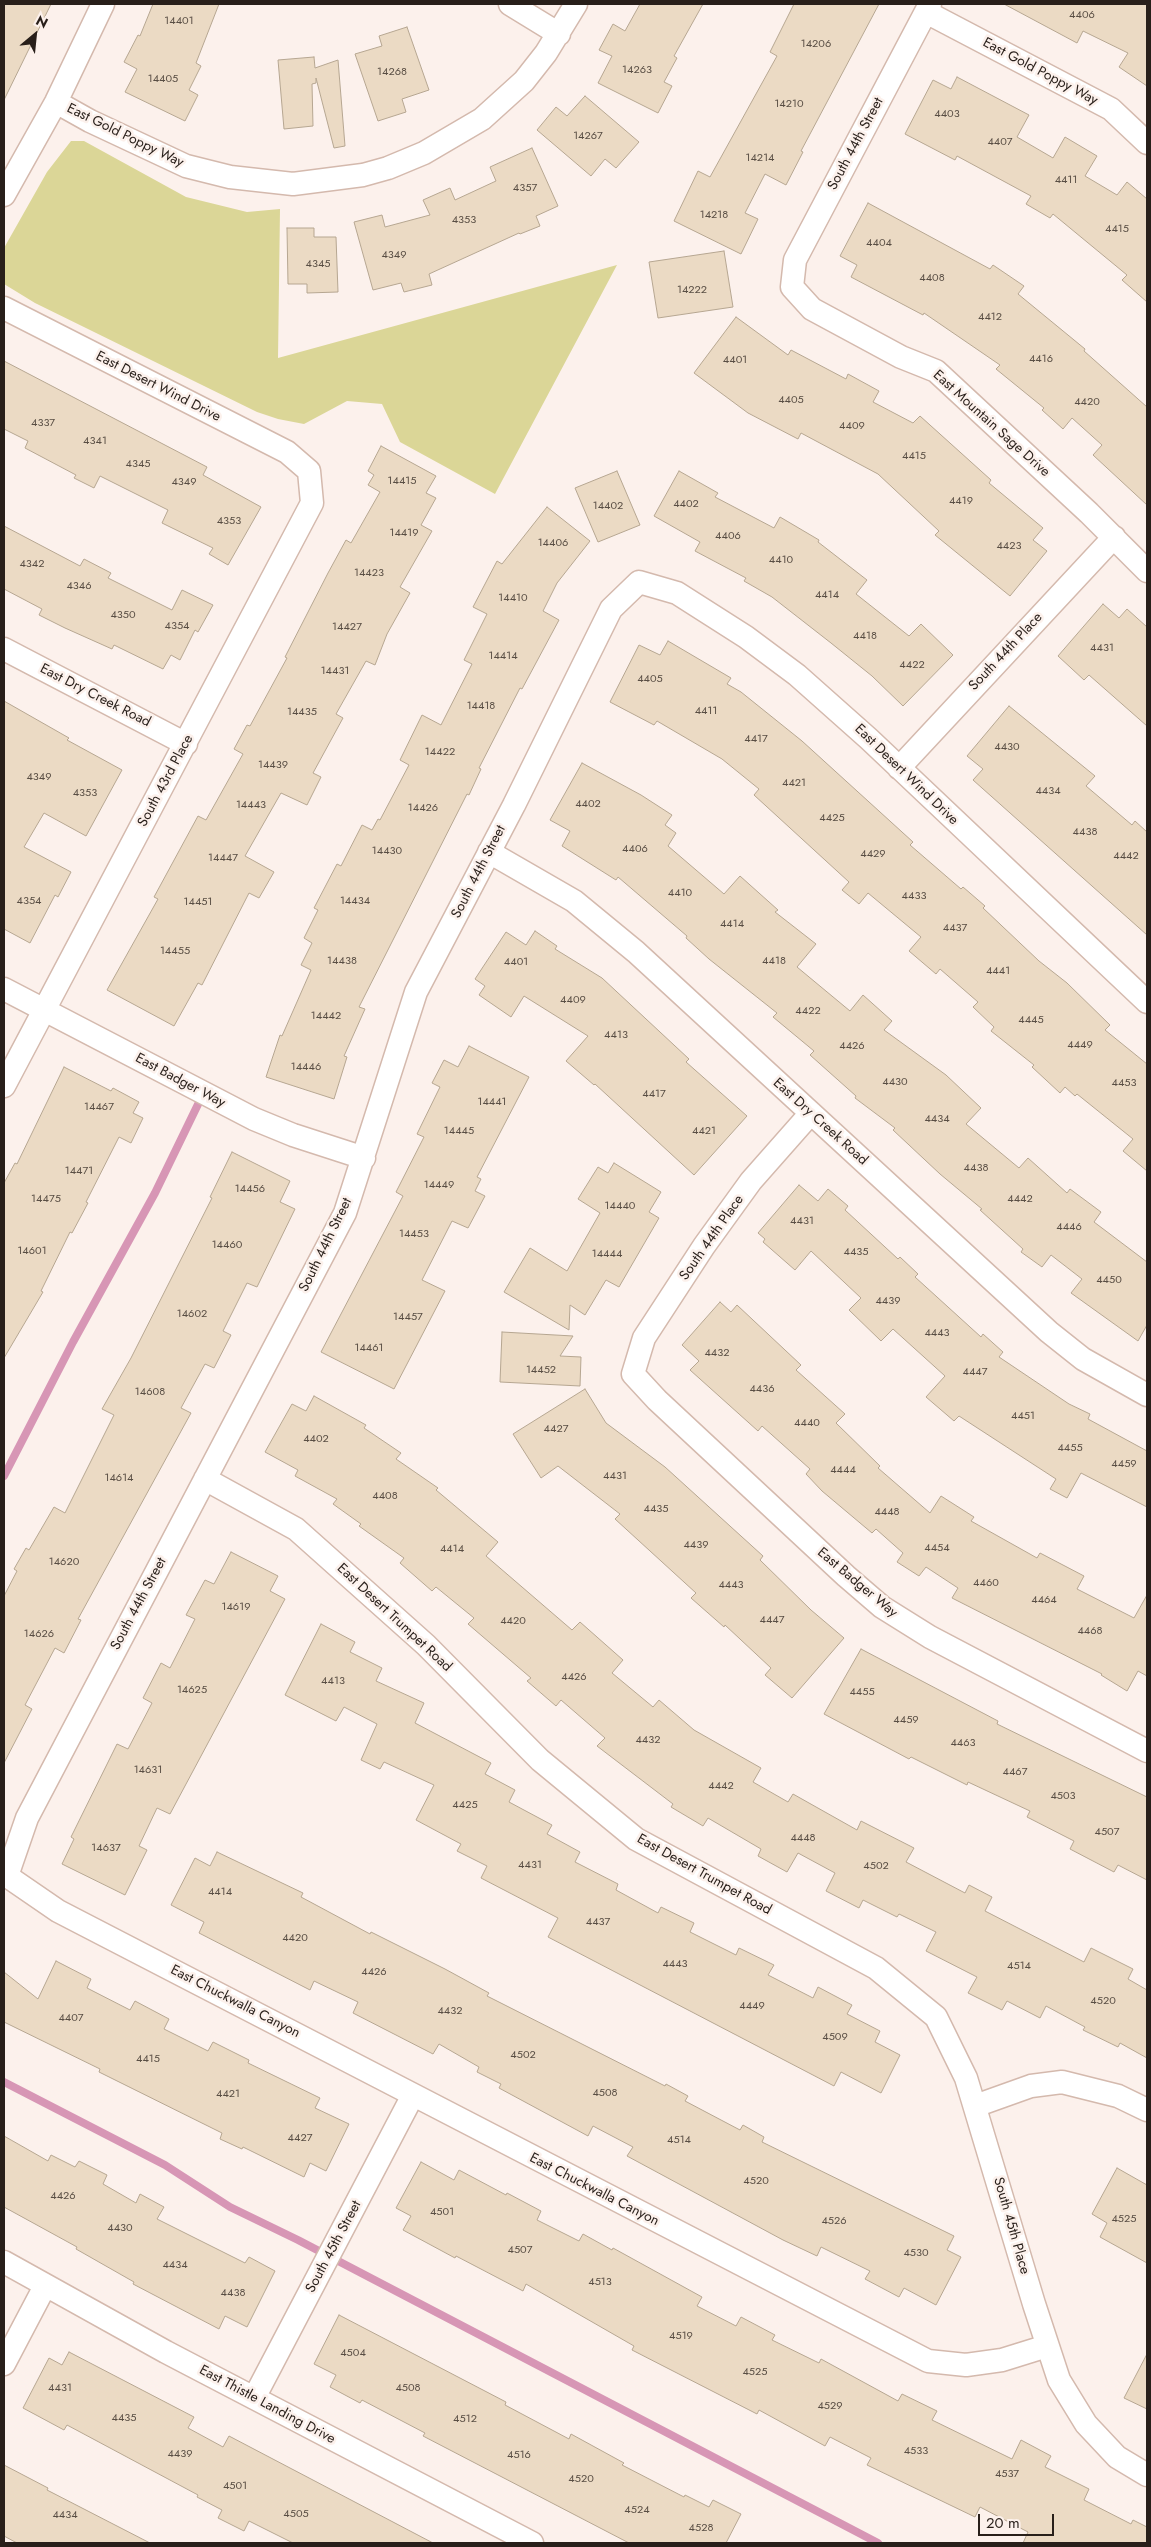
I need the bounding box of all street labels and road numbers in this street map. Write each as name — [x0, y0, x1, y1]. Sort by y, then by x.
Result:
street label: East Gold Poppy Way — [980, 35, 1100, 109]
street label: South 44th Street — [825, 95, 887, 193]
street label: East Gold Poppy Way — [64, 100, 186, 172]
street label: East Desert Wind Drive — [93, 348, 223, 426]
street label: East Mountain Sage Drive — [929, 367, 1053, 481]
street label: South 44th Place — [966, 610, 1046, 694]
street label: East Dry Creek Road — [37, 661, 153, 731]
street label: East Desert Wind Drive — [851, 721, 961, 829]
street label: South 43rd Place — [135, 732, 197, 830]
street label: South 44th Street — [448, 823, 510, 921]
street label: East Badger Way — [132, 1050, 228, 1112]
street label: East Dry Creek Road — [769, 1075, 871, 1169]
street label: South 44th Place — [676, 1192, 748, 1284]
street label: South 44th Street — [296, 1195, 356, 1295]
street label: East Badger Way — [813, 1545, 901, 1621]
street label: South 44th Street — [108, 1555, 170, 1653]
street label: East Desert Trumpet Road — [333, 1560, 455, 1676]
street label: East Desert Trumpet Road — [634, 1831, 774, 1919]
street label: East Chuckwalla Canyon — [167, 1962, 303, 2042]
street label: East Chuckwalla Canyon — [526, 2150, 662, 2230]
street label: South 45th Place — [989, 2176, 1033, 2276]
street label: South 45th Street — [303, 2198, 365, 2296]
street label: East Thistle Landing Drive — [196, 2362, 338, 2448]

